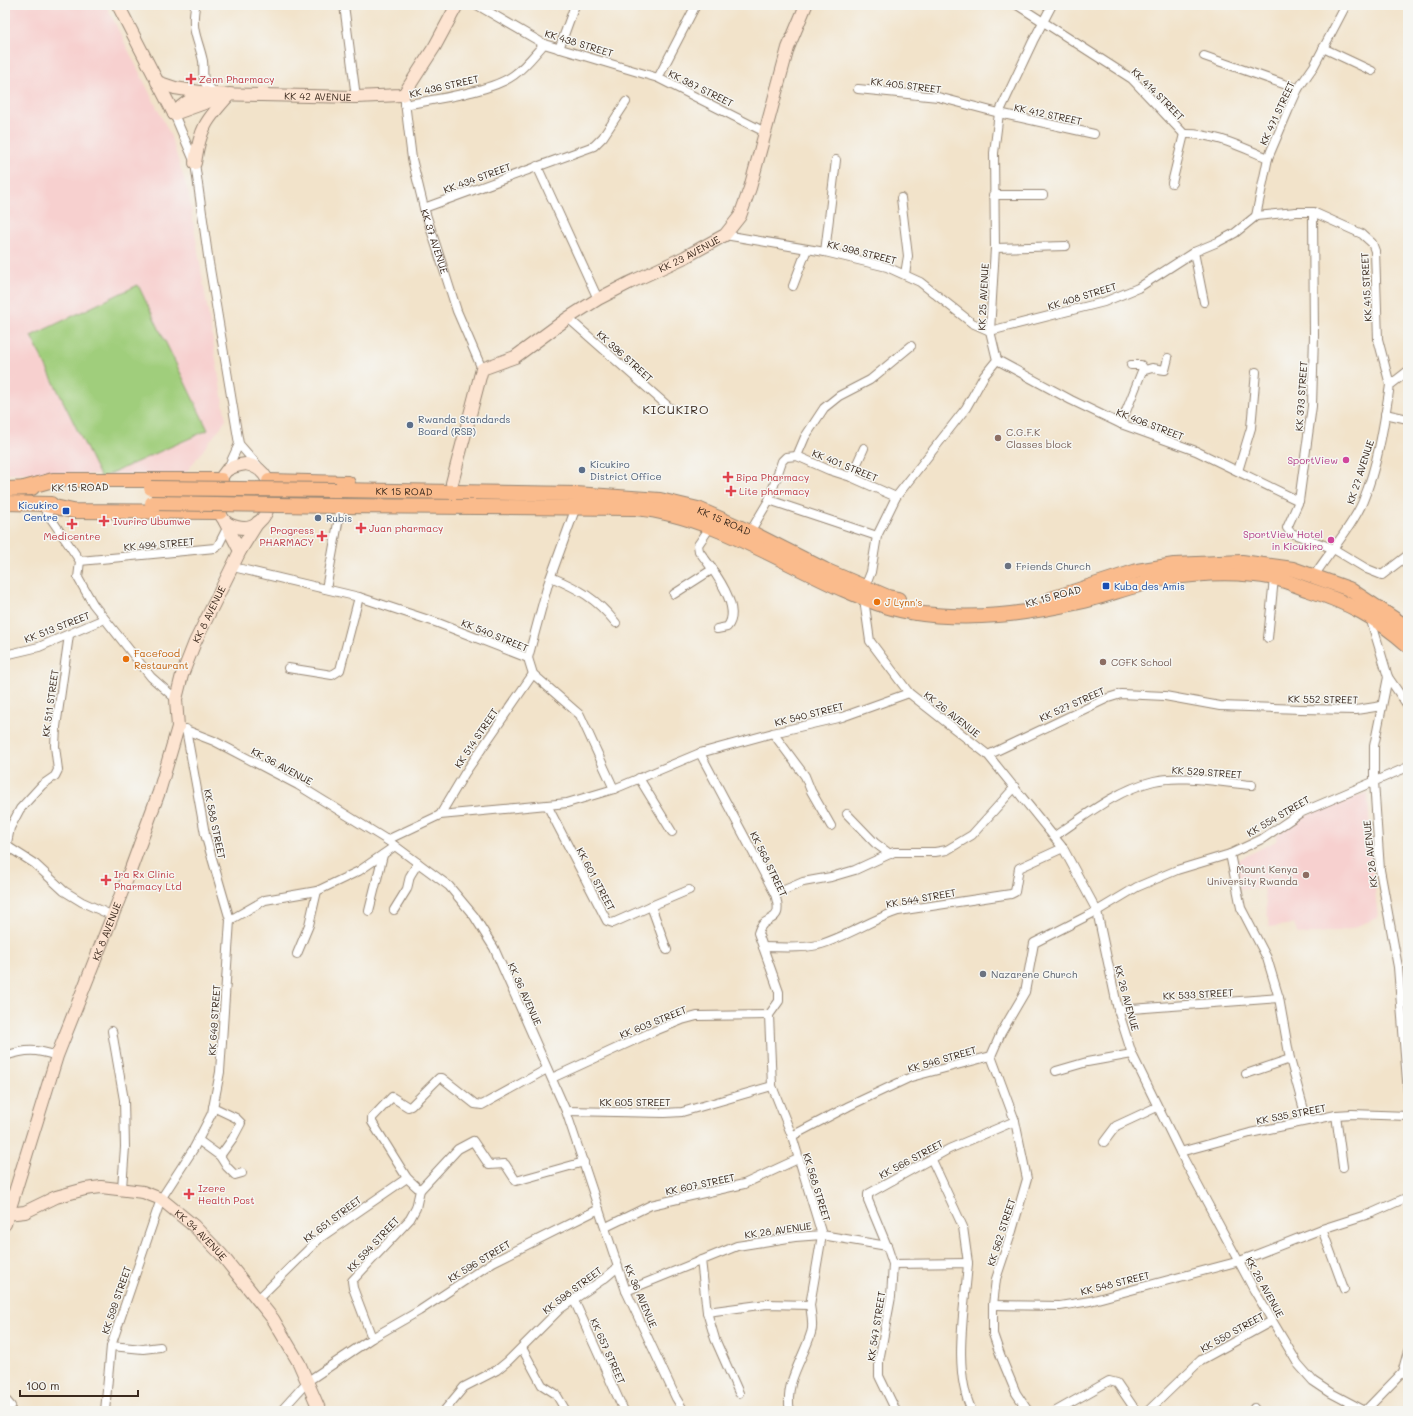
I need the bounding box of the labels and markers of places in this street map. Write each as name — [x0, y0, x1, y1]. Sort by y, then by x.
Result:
place label: Zenn Pharmacy — [199, 72, 275, 86]
marker: Zenn Pharmacy — [186, 74, 196, 84]
place label: Rwanda Standards Board (RSB) — [418, 412, 510, 438]
marker: Rwanda Standards Board (RSB) — [405, 420, 415, 430]
place label: C.G.F.K Classes block — [1006, 425, 1072, 451]
marker: C.G.F.K Classes block — [993, 433, 1003, 443]
place label: SportView — [1287, 453, 1338, 467]
marker: SportView — [1341, 455, 1351, 465]
place label: Kicukiro District Office — [590, 457, 662, 483]
marker: Kicukiro District Office — [577, 465, 587, 475]
place label: Bipa Pharmacy — [736, 470, 809, 484]
marker: Bipa Pharmacy — [723, 472, 733, 482]
place label: Lite pharmacy — [739, 484, 809, 498]
marker: Lite pharmacy — [726, 486, 736, 496]
place label: Kicukiro Centre — [18, 498, 58, 524]
marker: Kicukiro Centre — [61, 506, 71, 516]
place label: Rubis — [326, 511, 352, 525]
marker: Rubis — [313, 513, 323, 523]
place label: Ivuriro Ubumwe — [113, 514, 191, 528]
marker: Ivuriro Ubumwe — [98, 515, 110, 527]
marker: Medicentre — [67, 519, 77, 529]
place label: Juan pharmacy — [369, 521, 443, 535]
place label: Progress PHARMACY — [259, 523, 314, 549]
marker: Juan pharmacy — [356, 523, 366, 533]
place label: SportView Hotel in Kicukiro — [1243, 527, 1323, 553]
place label: Medicentre — [44, 529, 100, 543]
marker: Progress PHARMACY — [317, 531, 327, 541]
marker: SportView Hotel in Kicukiro — [1326, 535, 1336, 545]
place label: Friends Church — [1016, 559, 1091, 573]
marker: Friends Church — [1003, 561, 1013, 571]
place label: Kuba des Amis — [1114, 579, 1185, 593]
marker: Kuba des Amis — [1101, 581, 1111, 591]
place label: J Lynn's — [885, 595, 922, 609]
marker: J Lynn's — [872, 597, 882, 607]
place label: Facefood Restaurant — [134, 646, 189, 672]
marker: Facefood Restaurant — [121, 654, 131, 664]
place label: CGFK School — [1111, 655, 1172, 669]
marker: CGFK School — [1098, 657, 1108, 667]
place label: Mount Kenya University Rwanda — [1207, 862, 1298, 888]
place label: Ira Rx Clinic Pharmacy Ltd — [114, 867, 182, 893]
marker: Mount Kenya University Rwanda — [1301, 870, 1311, 880]
marker: Ira Rx Clinic Pharmacy Ltd — [101, 875, 111, 885]
place label: Nazarene Church — [991, 967, 1078, 981]
marker: Nazarene Church — [978, 969, 988, 979]
place label: Izere Health Post — [198, 1181, 255, 1207]
marker: Izere Health Post — [183, 1188, 195, 1200]

